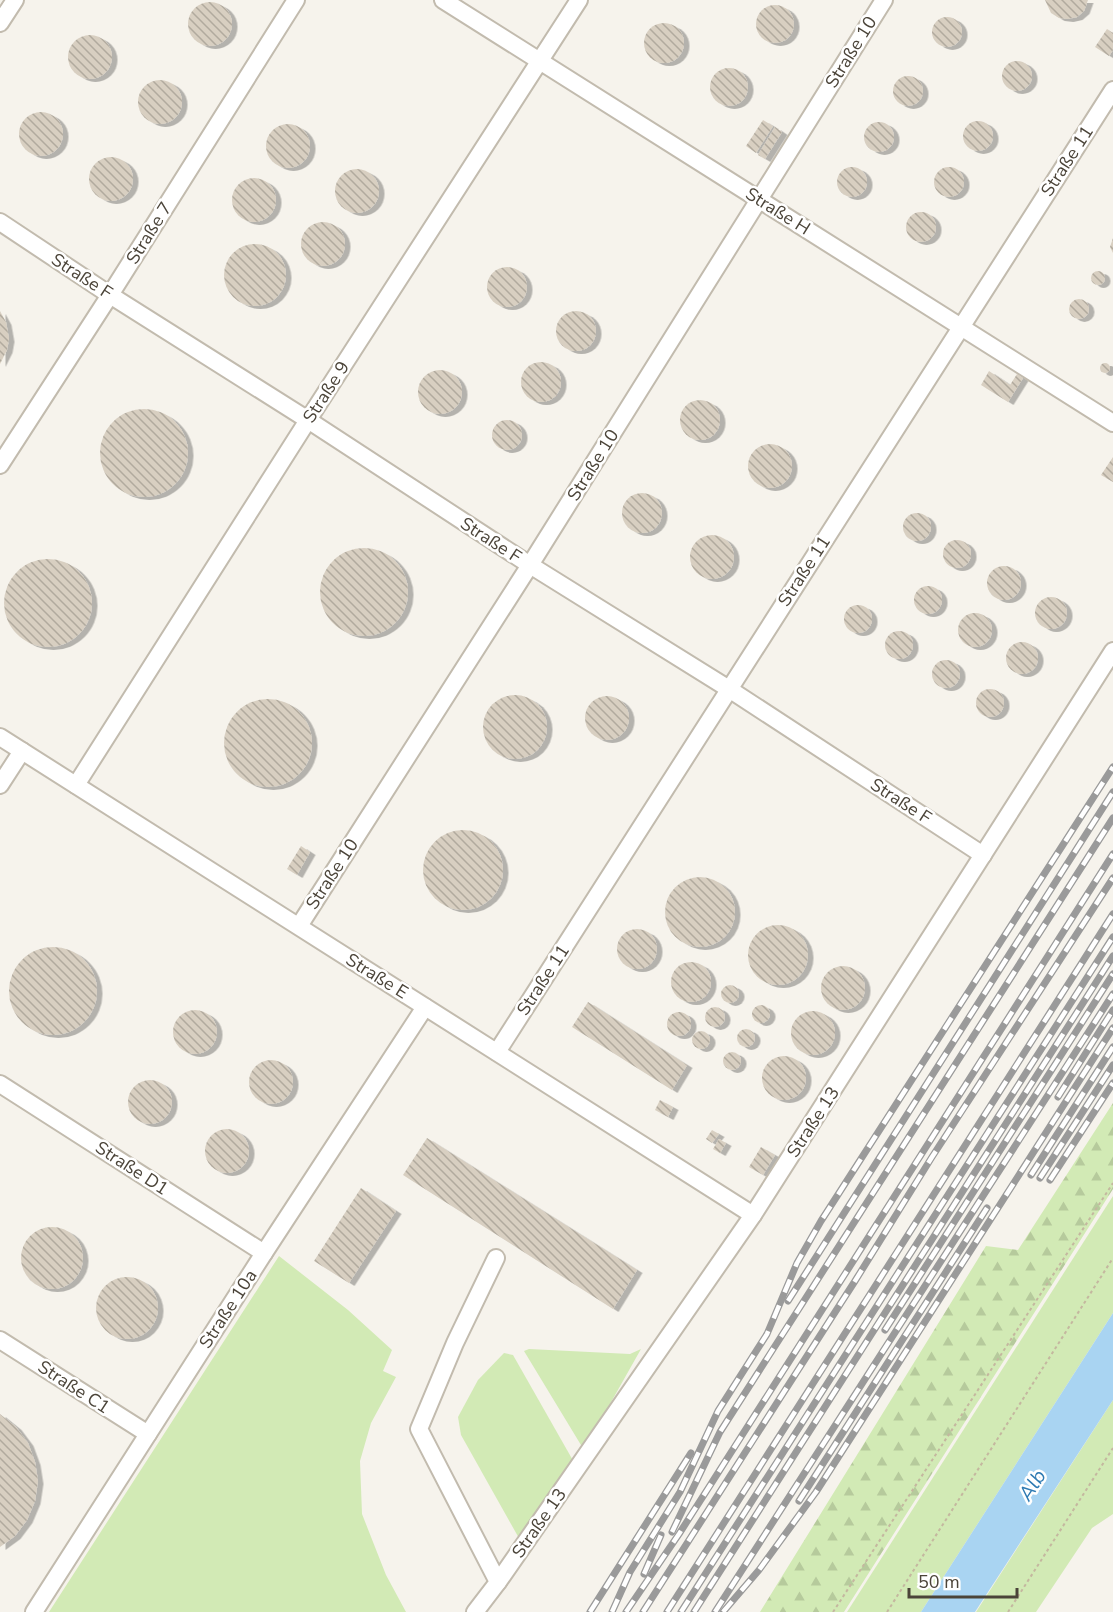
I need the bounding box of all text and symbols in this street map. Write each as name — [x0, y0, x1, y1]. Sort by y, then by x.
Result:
street label: Straße 10 — [820, 12, 882, 92]
street label: Straße 11 — [1035, 121, 1099, 201]
street label: Straße H — [741, 182, 815, 240]
street label: Straße 7 — [120, 197, 178, 269]
street label: Straße F — [47, 247, 117, 305]
street label: Straße 9 — [297, 356, 355, 428]
street label: Straße 10 — [562, 425, 624, 505]
street label: Straße F — [456, 511, 526, 569]
street label: Straße 11 — [772, 531, 836, 611]
street label: Straße F — [866, 772, 936, 830]
street label: Straße 10 — [300, 834, 364, 914]
street label: Straße 11 — [511, 940, 575, 1020]
street label: Straße E — [341, 948, 413, 1004]
street label: Straße 13 — [781, 1082, 845, 1162]
street label: Straße D1 — [91, 1135, 173, 1201]
street label: Straße 10a — [194, 1265, 262, 1353]
street label: Straße C1 — [33, 1355, 115, 1419]
water label: Alb — [1012, 1464, 1053, 1507]
street label: Straße 13 — [506, 1483, 572, 1563]
scale bar — [909, 1561, 1017, 1599]
text: 50 m — [918, 1570, 960, 1594]

